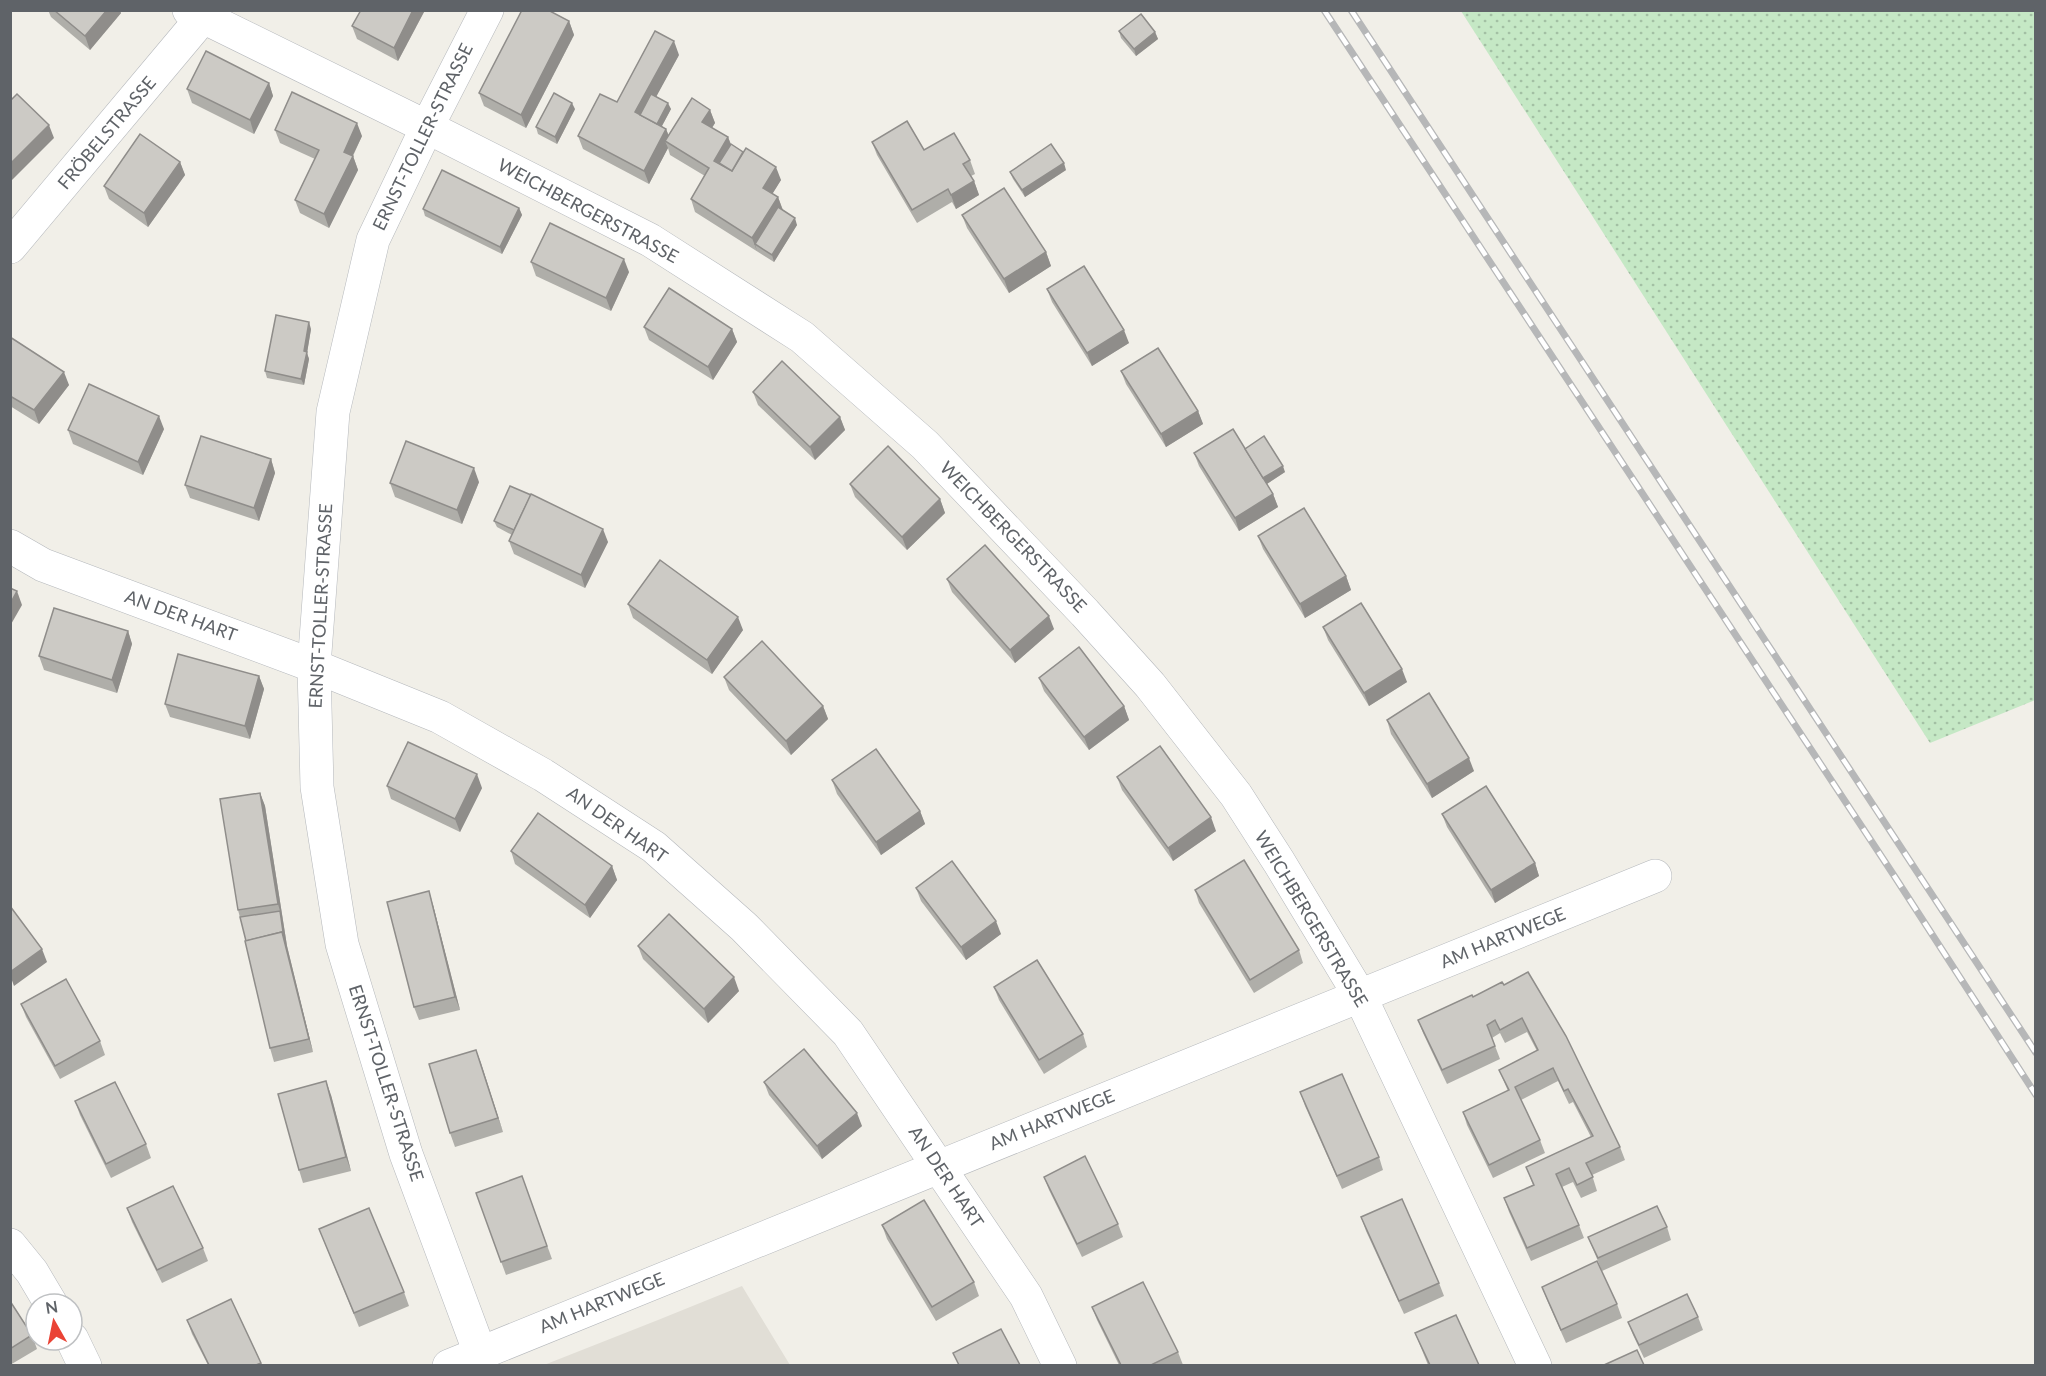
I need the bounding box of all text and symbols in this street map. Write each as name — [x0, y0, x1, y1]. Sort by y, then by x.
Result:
street label: ERNST-TOLLER-STRASSE — [367, 39, 477, 234]
street label: FRÖBELSTRASSE — [53, 71, 160, 193]
street label: WEICHBERGERSTRASSE — [494, 153, 683, 267]
street label: WEICHBERGERSTRASSE — [936, 456, 1092, 616]
street label: ERNST-TOLLER-STRASSE — [304, 503, 336, 709]
street label: AN DER HART — [122, 585, 241, 646]
street label: AN DER HART — [563, 781, 672, 867]
street label: WEICHBERGERSTRASSE — [1251, 826, 1373, 1011]
street label: AM HARTWEGE — [1437, 902, 1569, 972]
street label: ERNST-TOLLER-STRASSE — [345, 982, 429, 1184]
street label: AM HARTWEGE — [986, 1084, 1118, 1154]
street label: AN DER HART — [905, 1121, 989, 1232]
street label: AM HARTWEGE — [536, 1267, 668, 1337]
north arrow — [24, 1292, 84, 1352]
text: N — [44, 1296, 59, 1317]

